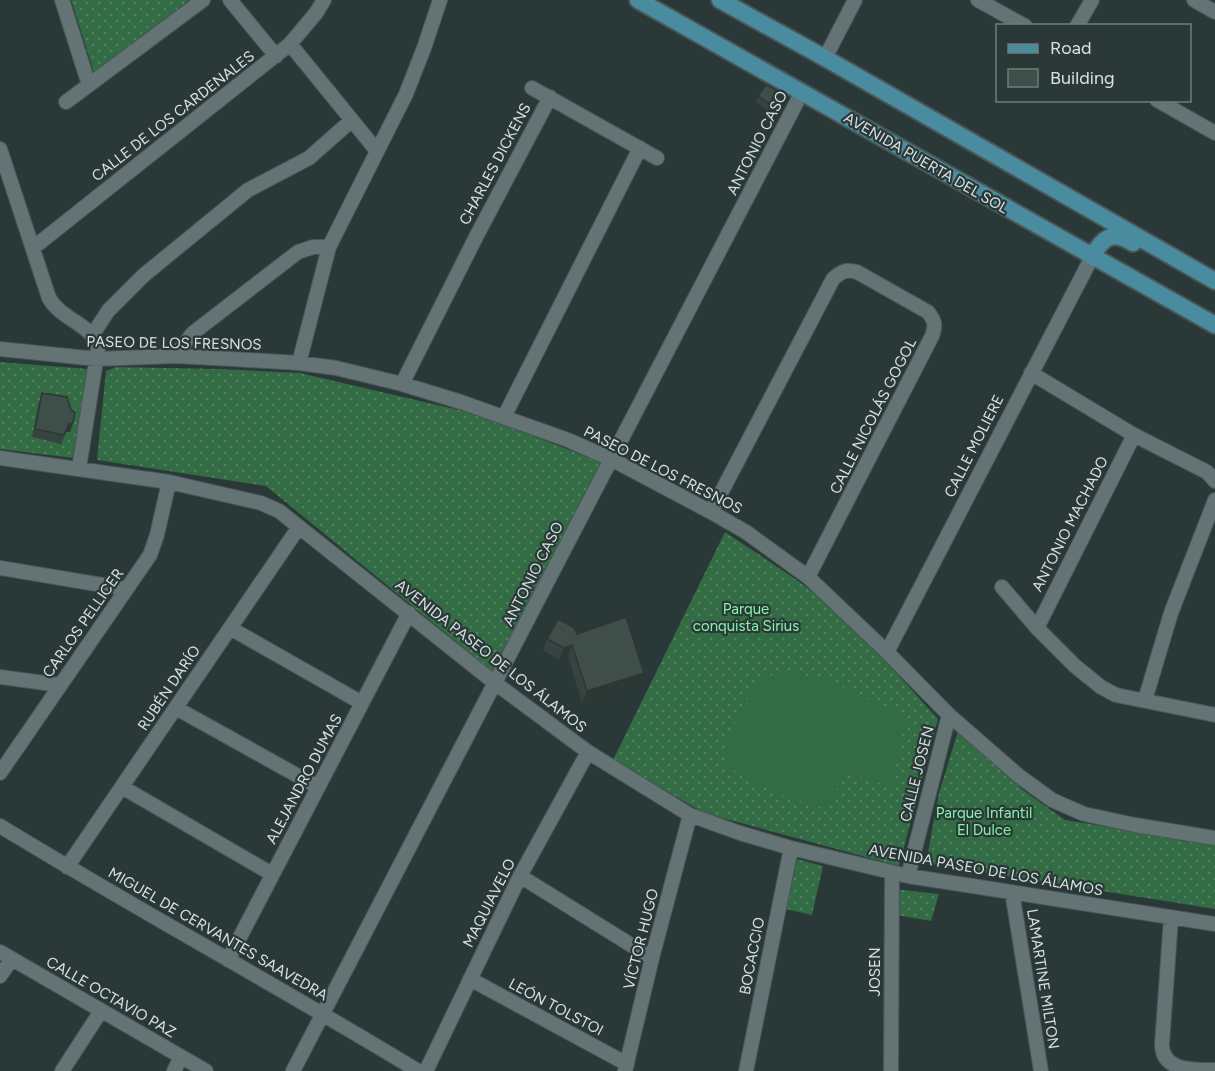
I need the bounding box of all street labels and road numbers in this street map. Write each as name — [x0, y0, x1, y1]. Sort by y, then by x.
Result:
street label: CALLE DE LOS CARDENALES — [88, 47, 258, 185]
street label: ANTONIO CASO — [723, 88, 791, 198]
street label: CHARLES DICKENS — [455, 100, 535, 228]
street label: AVENIDA PUERTA DEL SOL — [841, 109, 1011, 218]
street label: PASEO DE LOS FRESNOS — [86, 332, 262, 354]
street label: CALLE NICOLÁS GOGOL — [826, 335, 920, 497]
street label: CALLE MOLIERE — [940, 392, 1008, 500]
street label: PASEO DE LOS FRESNOS — [581, 422, 745, 518]
street label: ANTONIO MACHADO — [1028, 453, 1112, 595]
street label: ANTONIO CASO — [499, 519, 567, 629]
street label: CARLOS PELLICER — [39, 565, 127, 681]
street label: AVENIDA PASEO DE LOS ÁLAMOS — [392, 576, 590, 736]
street label: RUBÉN DARÍO — [134, 642, 204, 734]
street label: ALEJANDRO DUMAS — [262, 711, 346, 847]
street label: CALLE JOSEN — [896, 724, 938, 824]
street label: AVENIDA PASEO DE LOS ÁLAMOS — [867, 841, 1105, 899]
street label: MAQUIAVELO — [459, 856, 519, 950]
street label: MIGUEL DE CERVANTES SAAVEDRA — [105, 864, 331, 1004]
street label: VÍCTOR HUGO — [620, 887, 662, 991]
street label: LAMARTINE MILTON — [1023, 908, 1063, 1050]
street label: BOCACCIO — [736, 916, 768, 996]
street label: JOSEN — [866, 947, 884, 997]
street label: CALLE OCTAVIO PAZ — [43, 953, 179, 1041]
street label: LEÓN TOLSTOI — [506, 975, 606, 1039]

